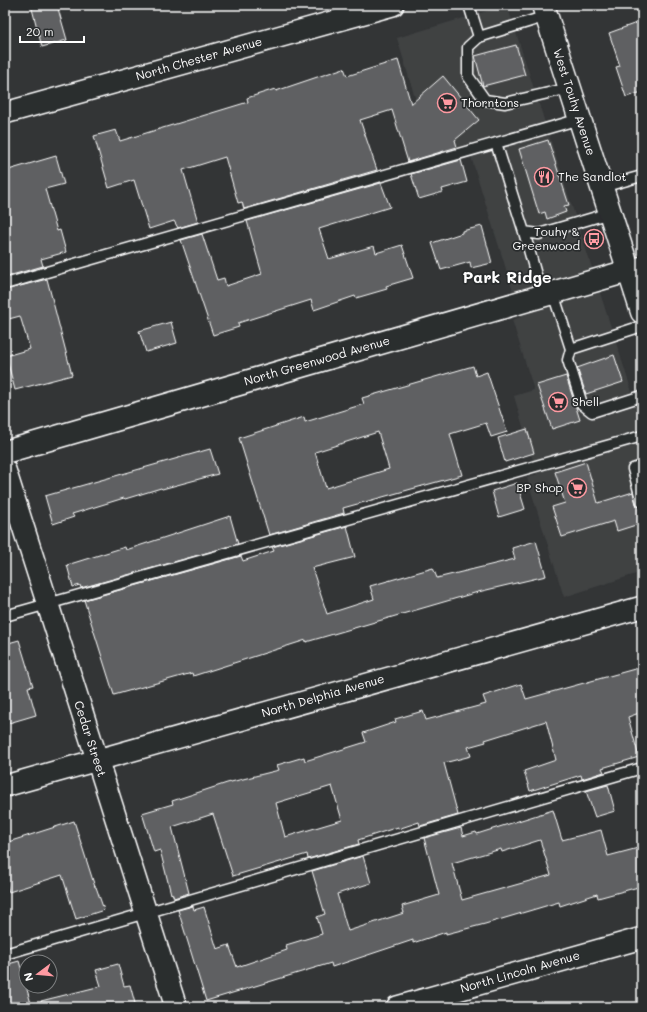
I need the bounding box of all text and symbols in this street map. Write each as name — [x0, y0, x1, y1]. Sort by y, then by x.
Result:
scale bar — [20, 18, 84, 44]
text: 20 m — [26, 23, 54, 39]
street label: North Chester Avenue — [134, 32, 264, 84]
street label: West Touhy Avenue — [550, 46, 600, 157]
supermarket icon: Thorntons — [436, 92, 458, 114]
place label: Thorntons — [461, 94, 519, 110]
restaurant icon: The Sandlot — [533, 166, 555, 188]
place label: The Sandlot — [558, 168, 627, 184]
place label: Touhy & Greenwood — [512, 223, 580, 253]
bus stop icon: Touhy & Greenwood — [583, 228, 605, 250]
district label: Park Ridge — [462, 266, 552, 287]
street label: North Greenwood Avenue — [242, 332, 391, 389]
supermarket icon: Shell — [547, 391, 569, 413]
place label: Shell — [572, 393, 599, 409]
supermarket icon: BP Shop — [566, 477, 588, 499]
place label: BP Shop — [516, 479, 563, 495]
street label: North Delphia Avenue — [259, 670, 386, 720]
street label: Cedar Street — [71, 699, 111, 779]
street label: North Lincoln Avenue — [458, 946, 581, 996]
north arrow — [18, 954, 58, 994]
text: N — [20, 971, 36, 983]

